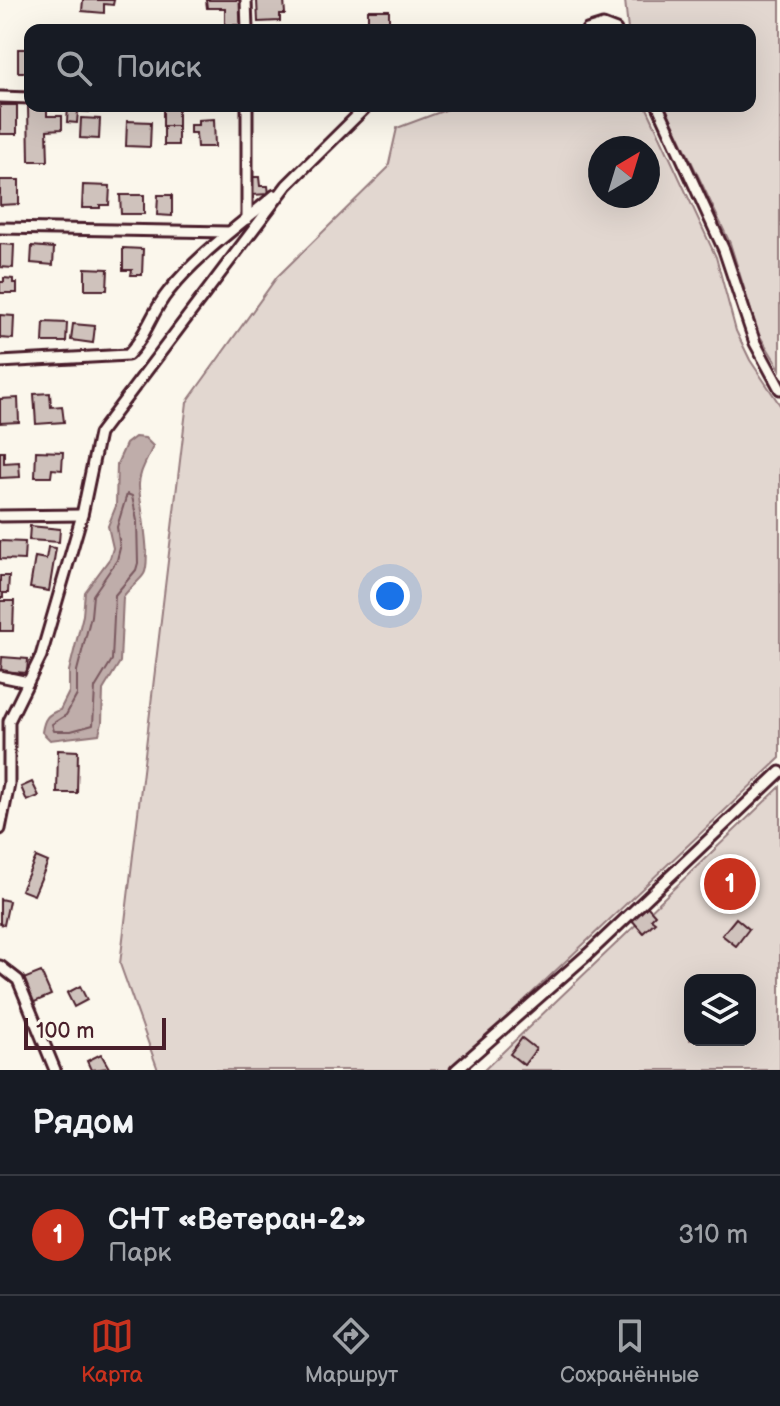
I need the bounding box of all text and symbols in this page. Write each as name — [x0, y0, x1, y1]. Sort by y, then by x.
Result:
search box — [24, 24, 756, 112]
icon: search — [52, 46, 96, 90]
text: Поиск — [116, 50, 202, 86]
north arrow — [588, 136, 660, 208]
your location — [370, 576, 410, 616]
pin: 1 — [704, 854, 756, 914]
map controls — [684, 974, 756, 1046]
button: layers — [684, 974, 756, 1046]
scale bar — [24, 1014, 166, 1050]
text: 100 m — [36, 1018, 95, 1045]
text: Рядом — [32, 1102, 134, 1143]
text: СНТ «Ветеран-2» — [108, 1202, 366, 1238]
text: 1 — [53, 1220, 63, 1251]
text: 310 m — [678, 1220, 748, 1251]
text: Парк — [108, 1238, 171, 1269]
tab: Карта — [81, 1314, 143, 1389]
tab: Маршрут — [305, 1314, 398, 1389]
tab: Сохранённые — [560, 1314, 699, 1389]

